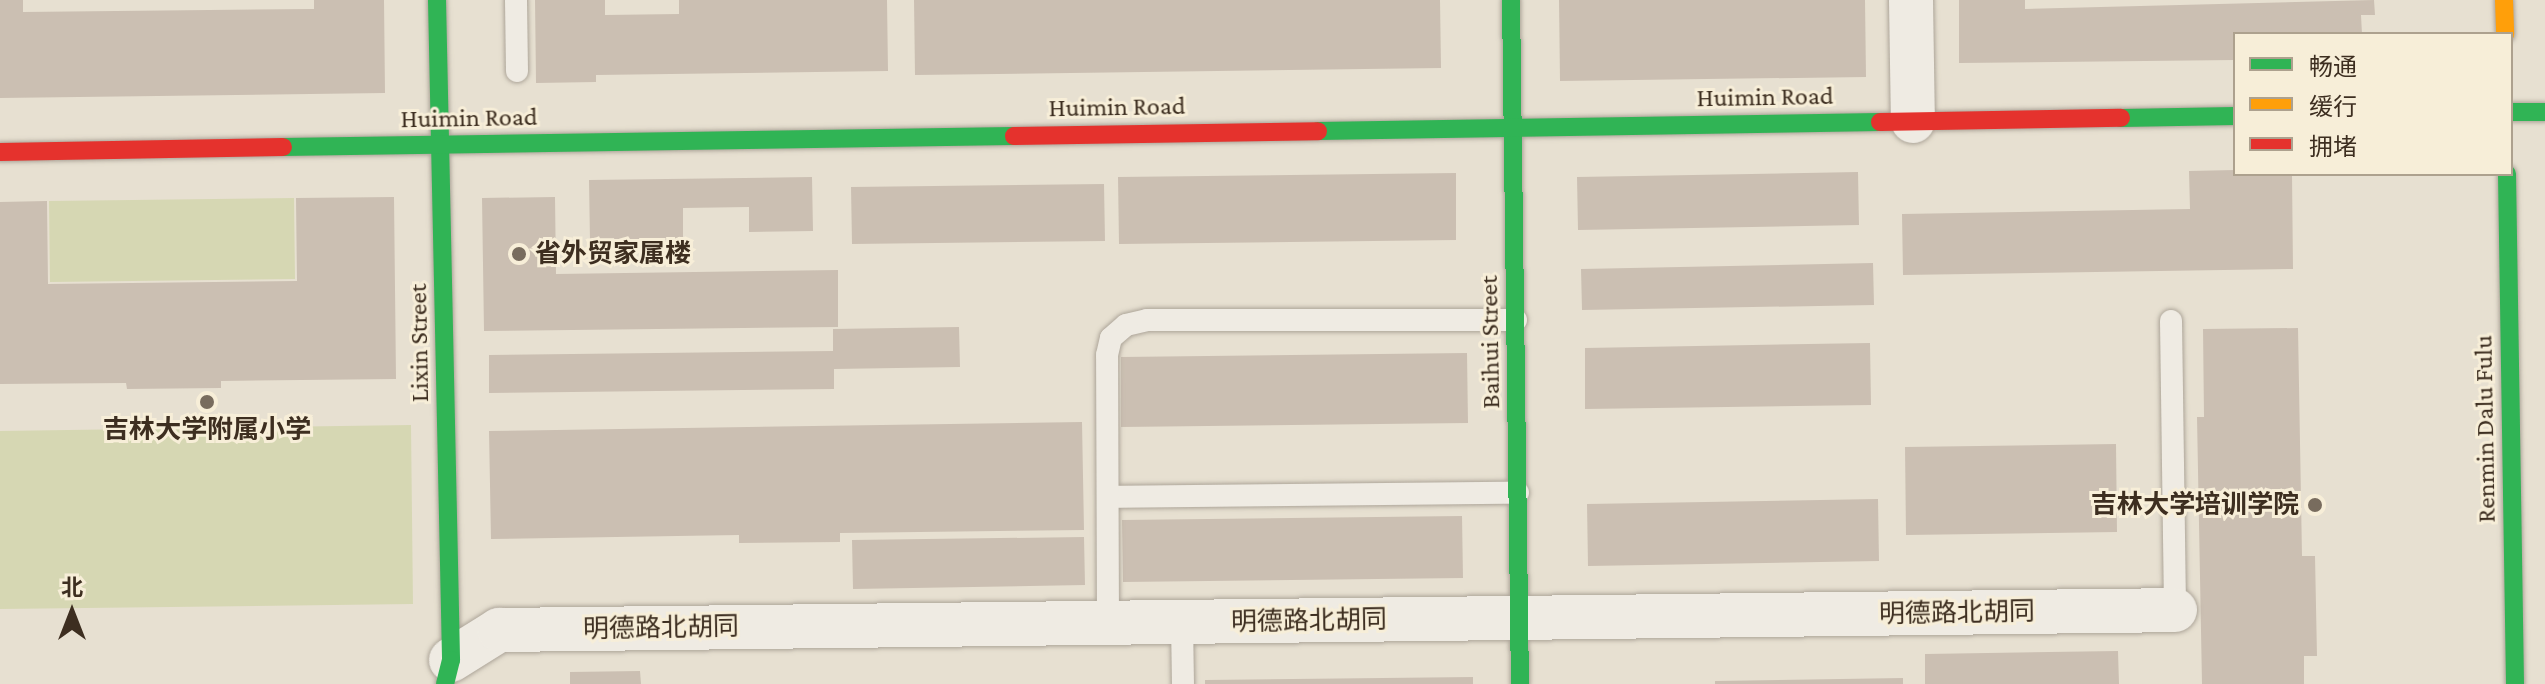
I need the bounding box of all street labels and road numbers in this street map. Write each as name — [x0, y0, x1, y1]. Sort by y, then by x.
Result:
street label: Huimin Road — [1696, 80, 1834, 114]
street label: Huimin Road — [1048, 90, 1186, 124]
street label: Huimin Road — [400, 101, 538, 135]
street label: Baihui Street — [1473, 275, 1507, 409]
street label: Lixin Street — [402, 283, 436, 403]
street label: Renmin Dalu Fulu — [2468, 335, 2502, 523]
street label: 明德路北胡同 — [1879, 596, 2035, 630]
street label: 明德路北胡同 — [1231, 604, 1387, 638]
street label: 明德路北胡同 — [583, 611, 739, 645]

